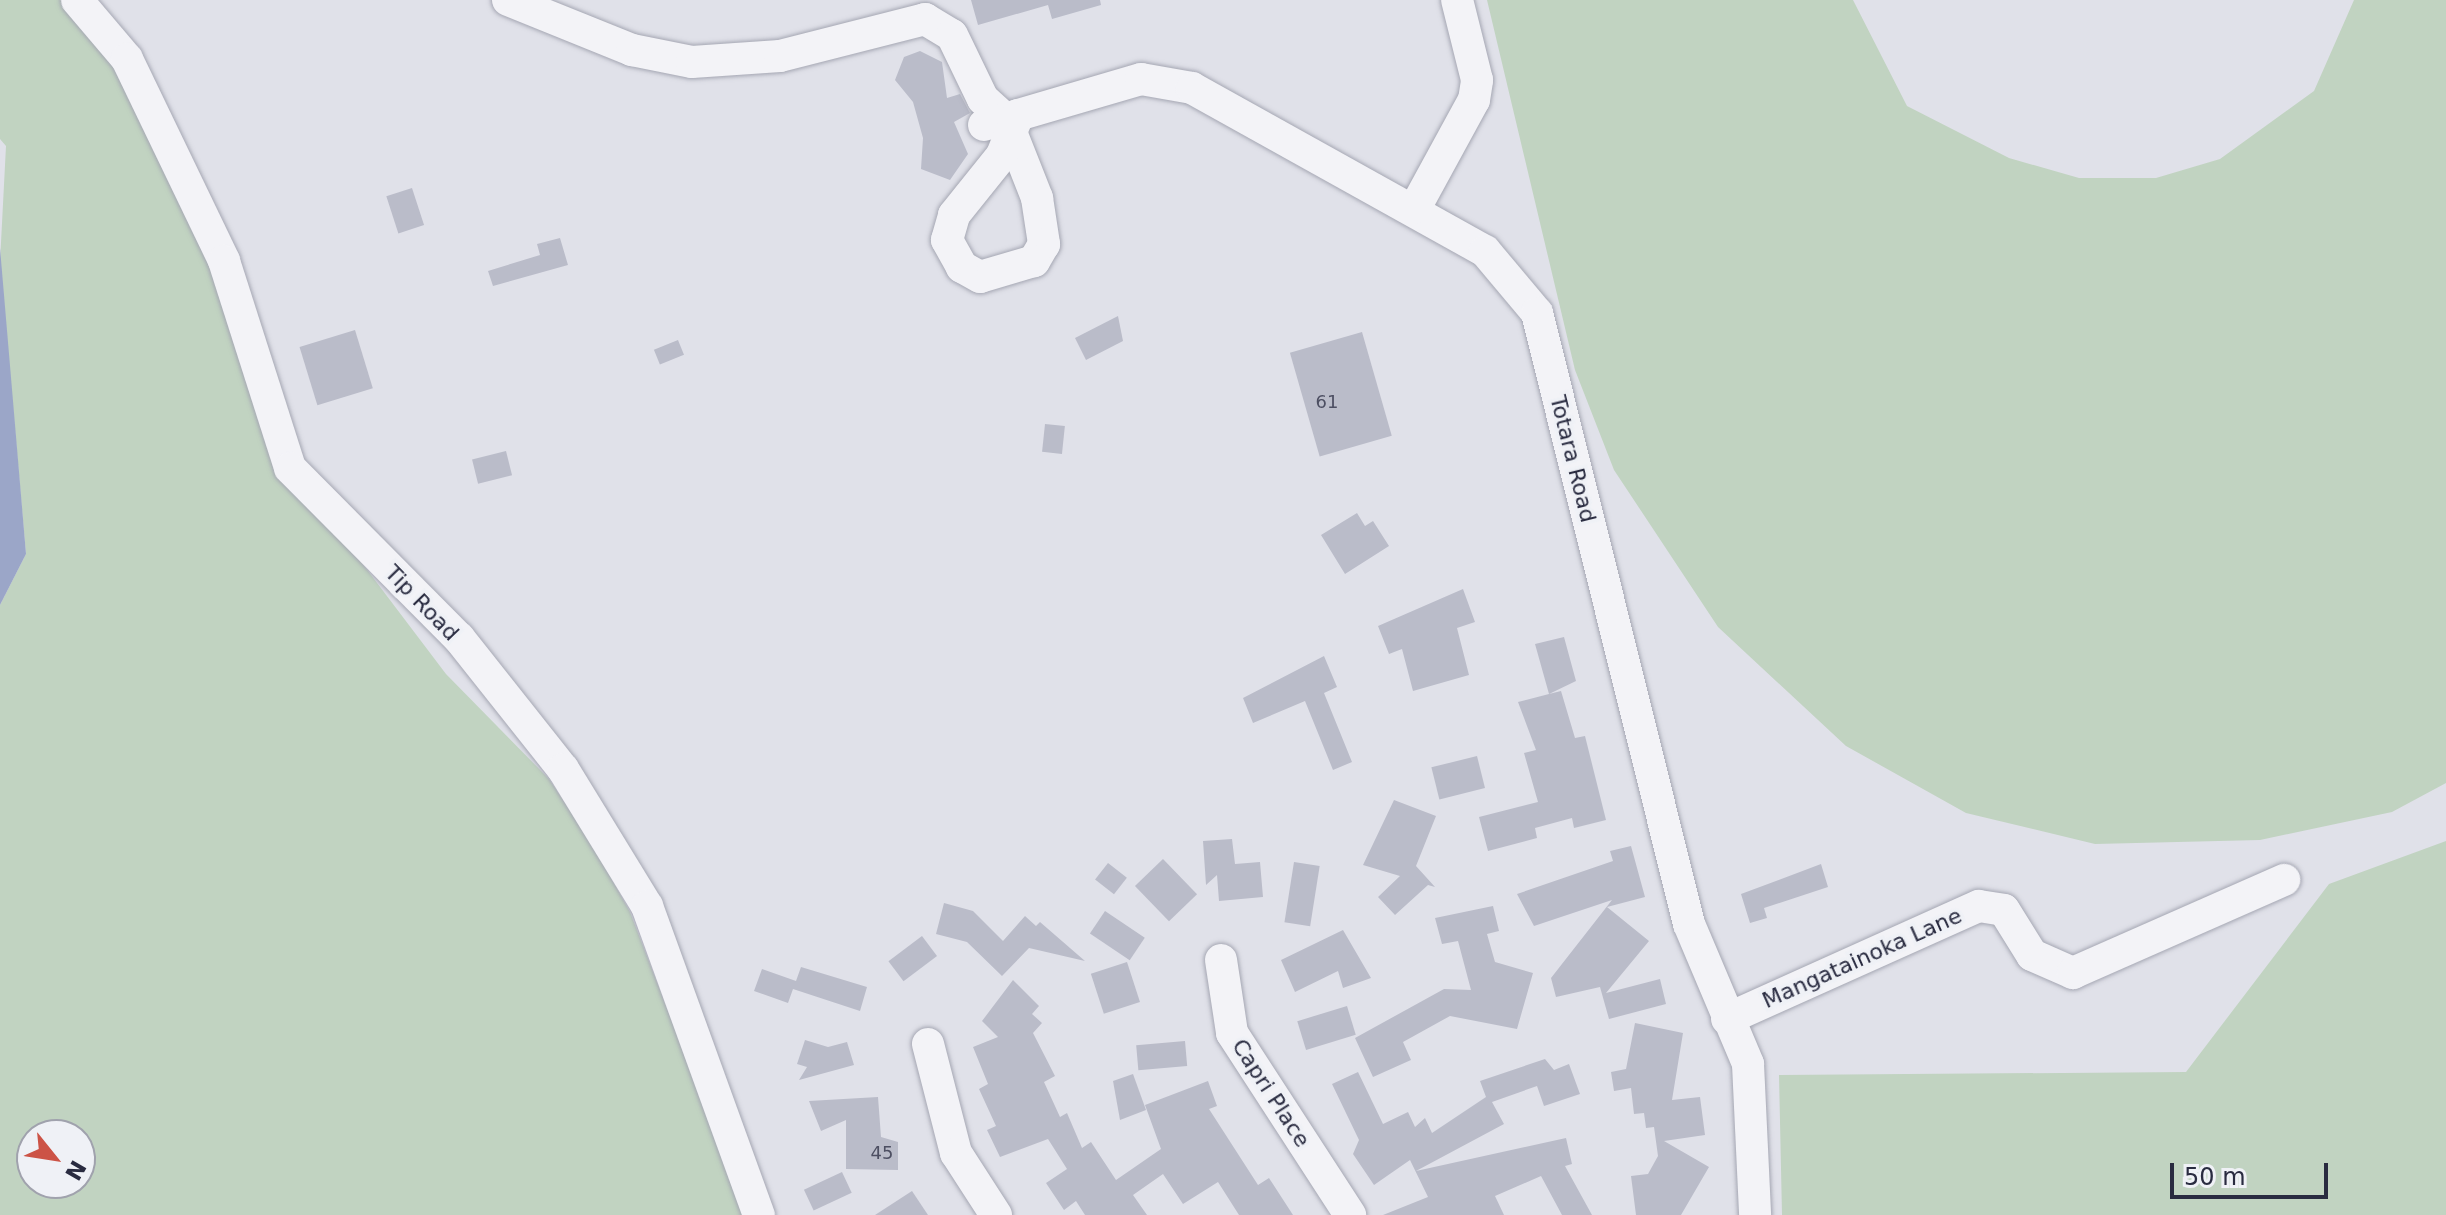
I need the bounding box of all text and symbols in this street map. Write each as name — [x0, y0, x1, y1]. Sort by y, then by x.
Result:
house number: 61 — [1316, 391, 1338, 413]
street label: Totara Road — [1544, 393, 1602, 525]
street label: Tip Road — [379, 560, 465, 646]
street label: Mangatainoka Lane — [1758, 902, 1966, 1014]
street label: Capri Place — [1226, 1034, 1316, 1152]
north arrow — [16, 1119, 96, 1199]
house number: 45 — [871, 1142, 893, 1164]
scale bar — [2174, 1147, 2332, 1197]
text: N — [60, 1156, 91, 1184]
text: 50 m — [2184, 1163, 2246, 1191]

